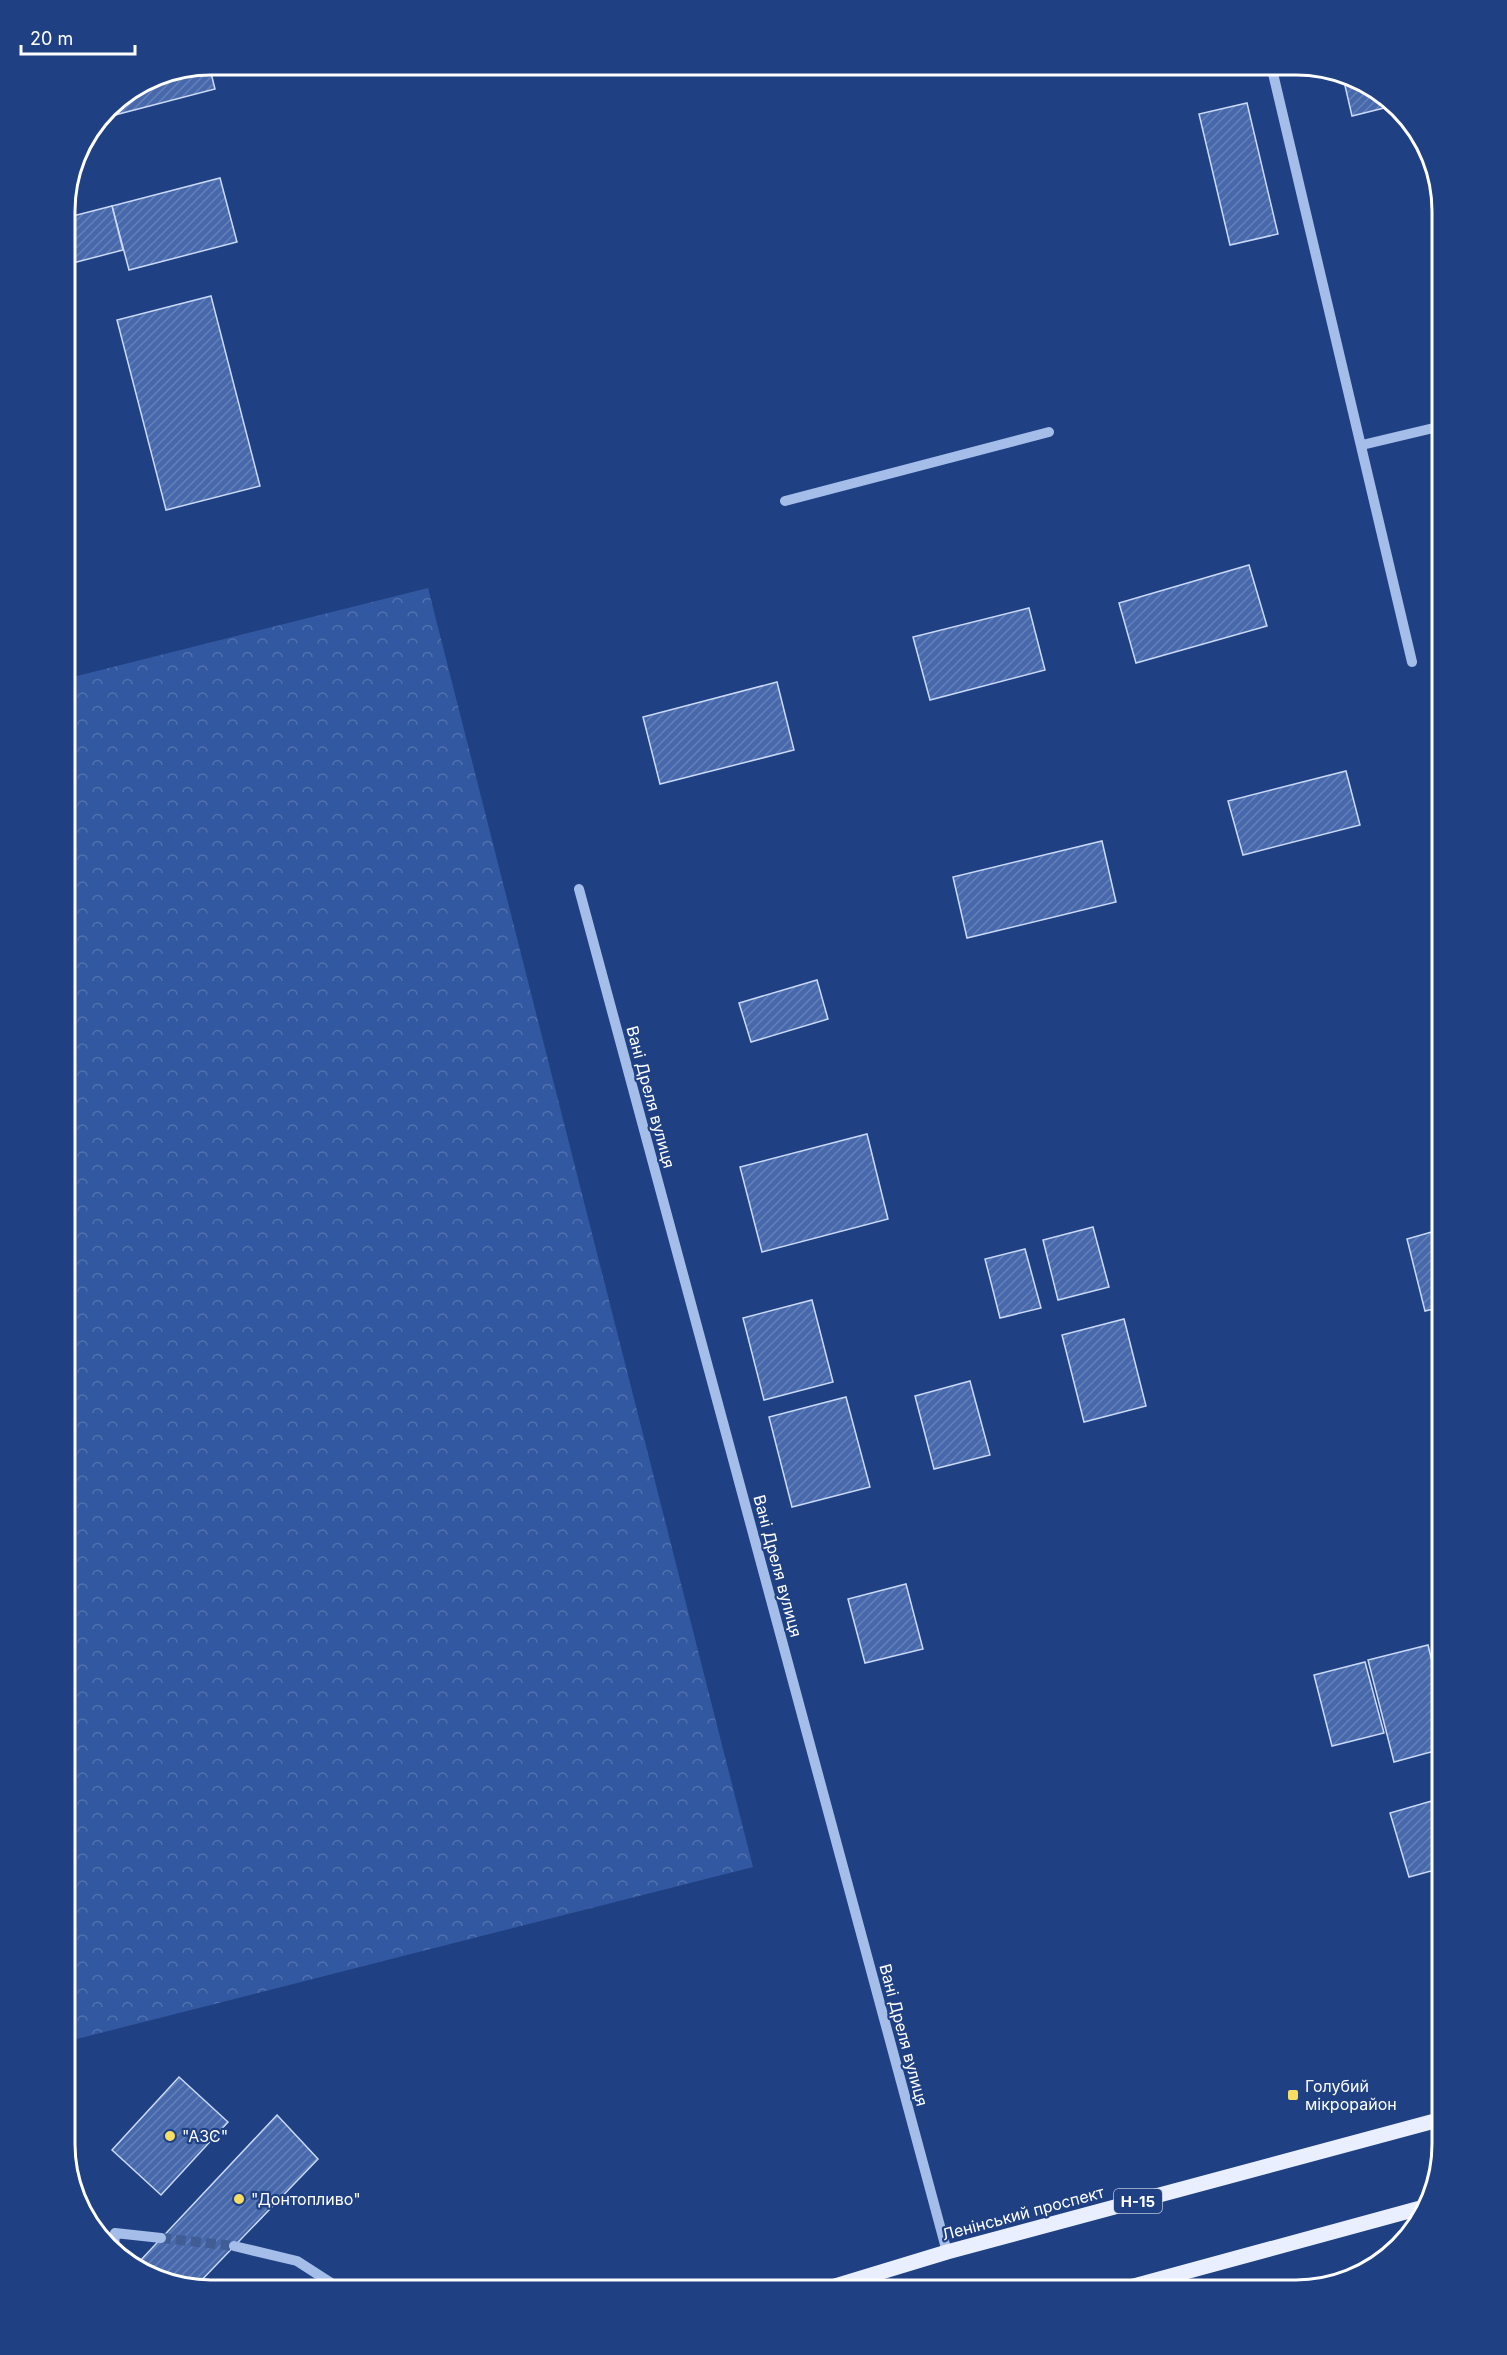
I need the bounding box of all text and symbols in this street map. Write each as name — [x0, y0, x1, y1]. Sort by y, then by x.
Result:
scale bar — [21, 18, 135, 56]
text: 20 m — [30, 28, 73, 49]
street label: Вані Дреля вулиця — [622, 1024, 680, 1170]
street label: Вані Дреля вулиця — [749, 1493, 807, 1639]
street label: Вані Дреля вулиця — [875, 1962, 933, 2108]
place label: Голубий мікрорайон — [1305, 2076, 1397, 2114]
marker: Голубий мікрорайон — [1286, 2088, 1300, 2102]
place label: "АЗС" — [182, 2126, 228, 2146]
marker: "АЗС" — [163, 2129, 177, 2143]
street label: Ленінський проспект — [940, 2182, 1107, 2244]
place label: "Донтопливо" — [251, 2189, 361, 2209]
road number: Н-15 — [1114, 2189, 1162, 2213]
marker: "Донтопливо" — [232, 2192, 246, 2206]

